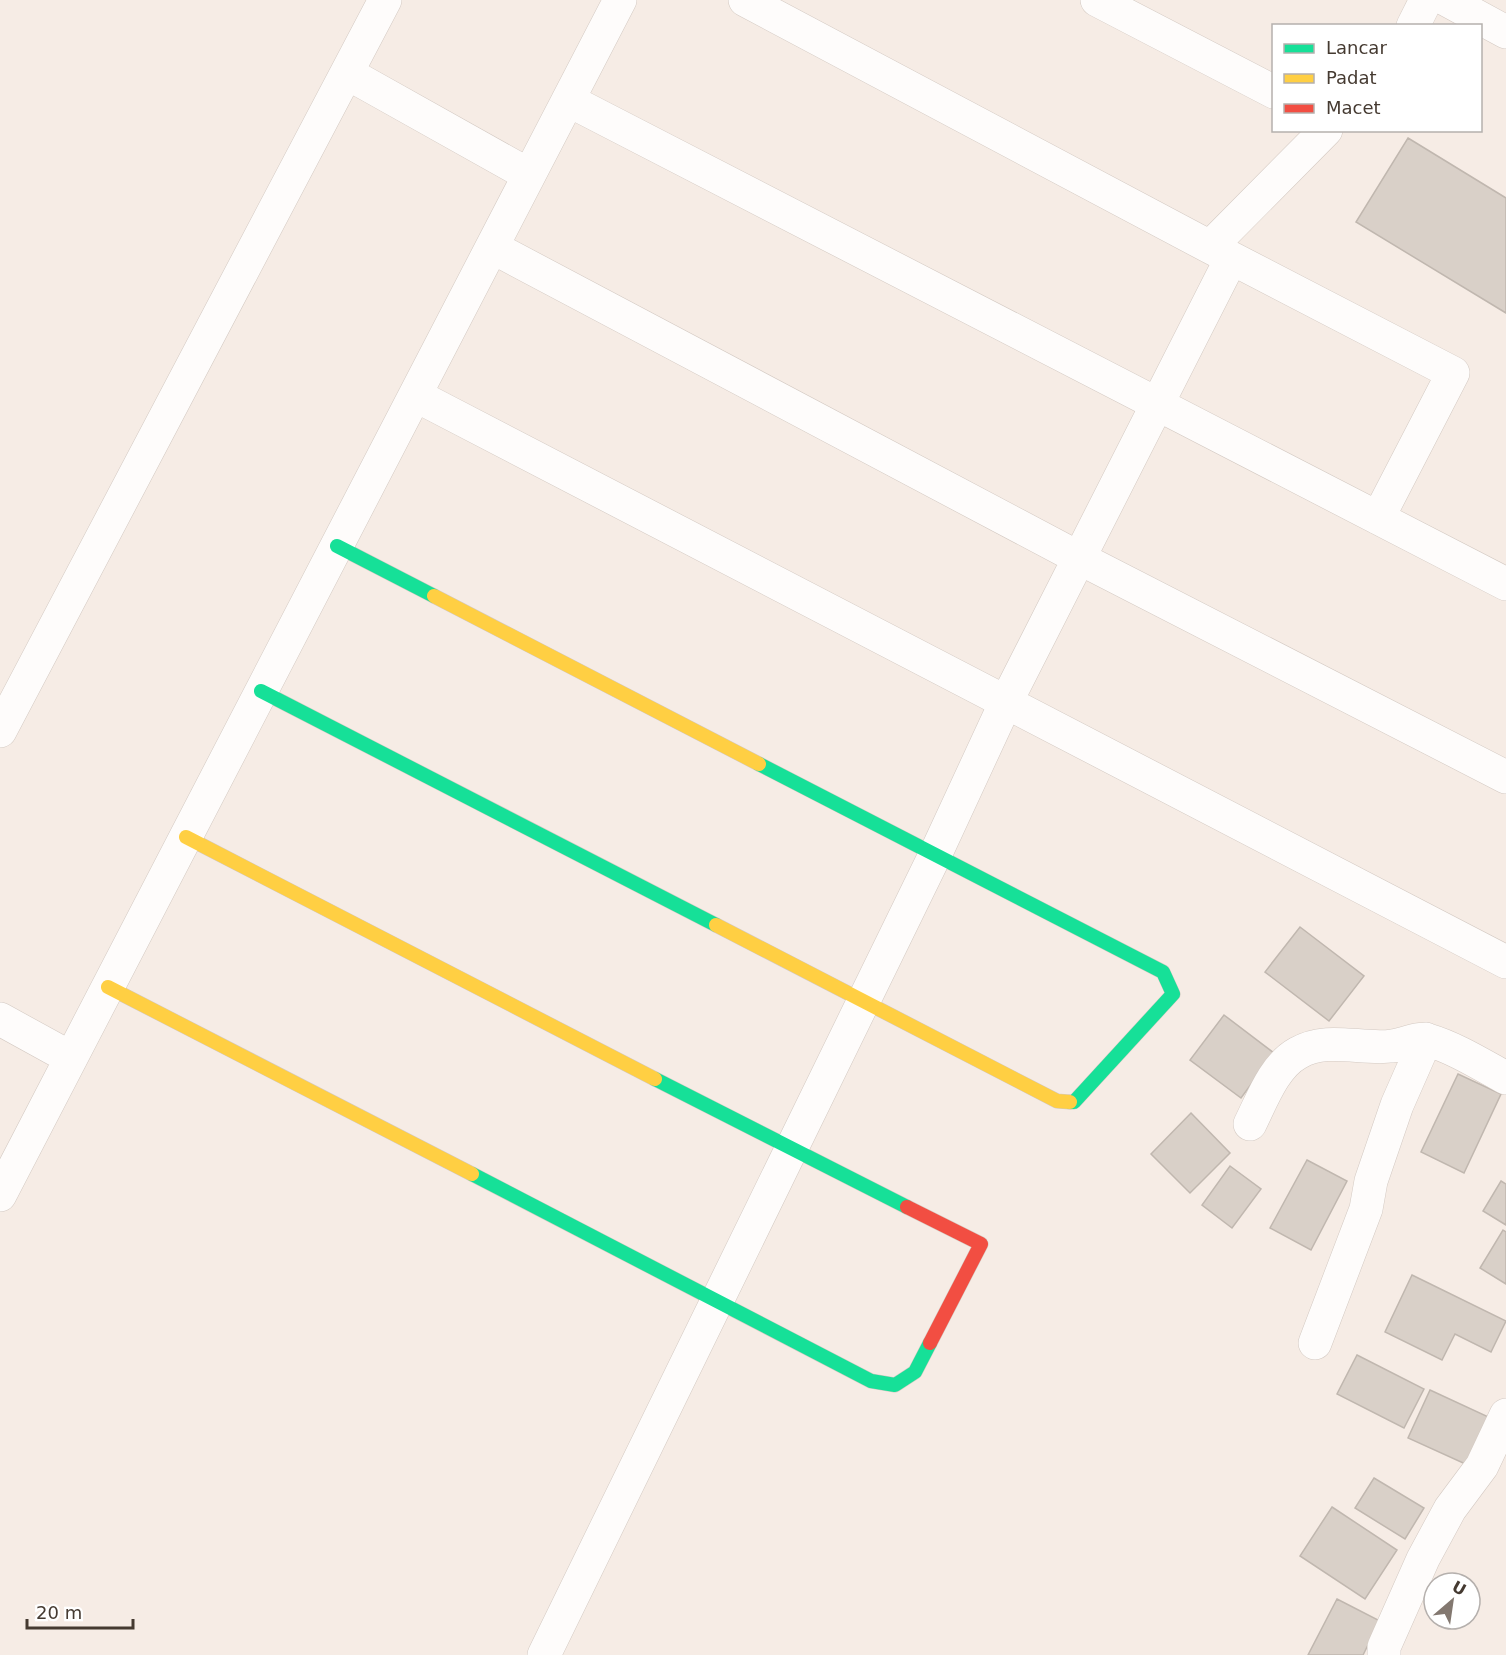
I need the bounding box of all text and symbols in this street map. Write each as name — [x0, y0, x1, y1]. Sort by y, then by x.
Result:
legend — [1272, 24, 1482, 132]
text: Lancar — [1326, 37, 1387, 58]
text: Padat — [1326, 67, 1377, 88]
text: Macet — [1326, 97, 1381, 118]
north arrow — [1422, 1571, 1482, 1631]
text: U — [1449, 1577, 1469, 1600]
scale bar — [27, 1592, 134, 1630]
text: 20 m — [36, 1602, 82, 1623]

